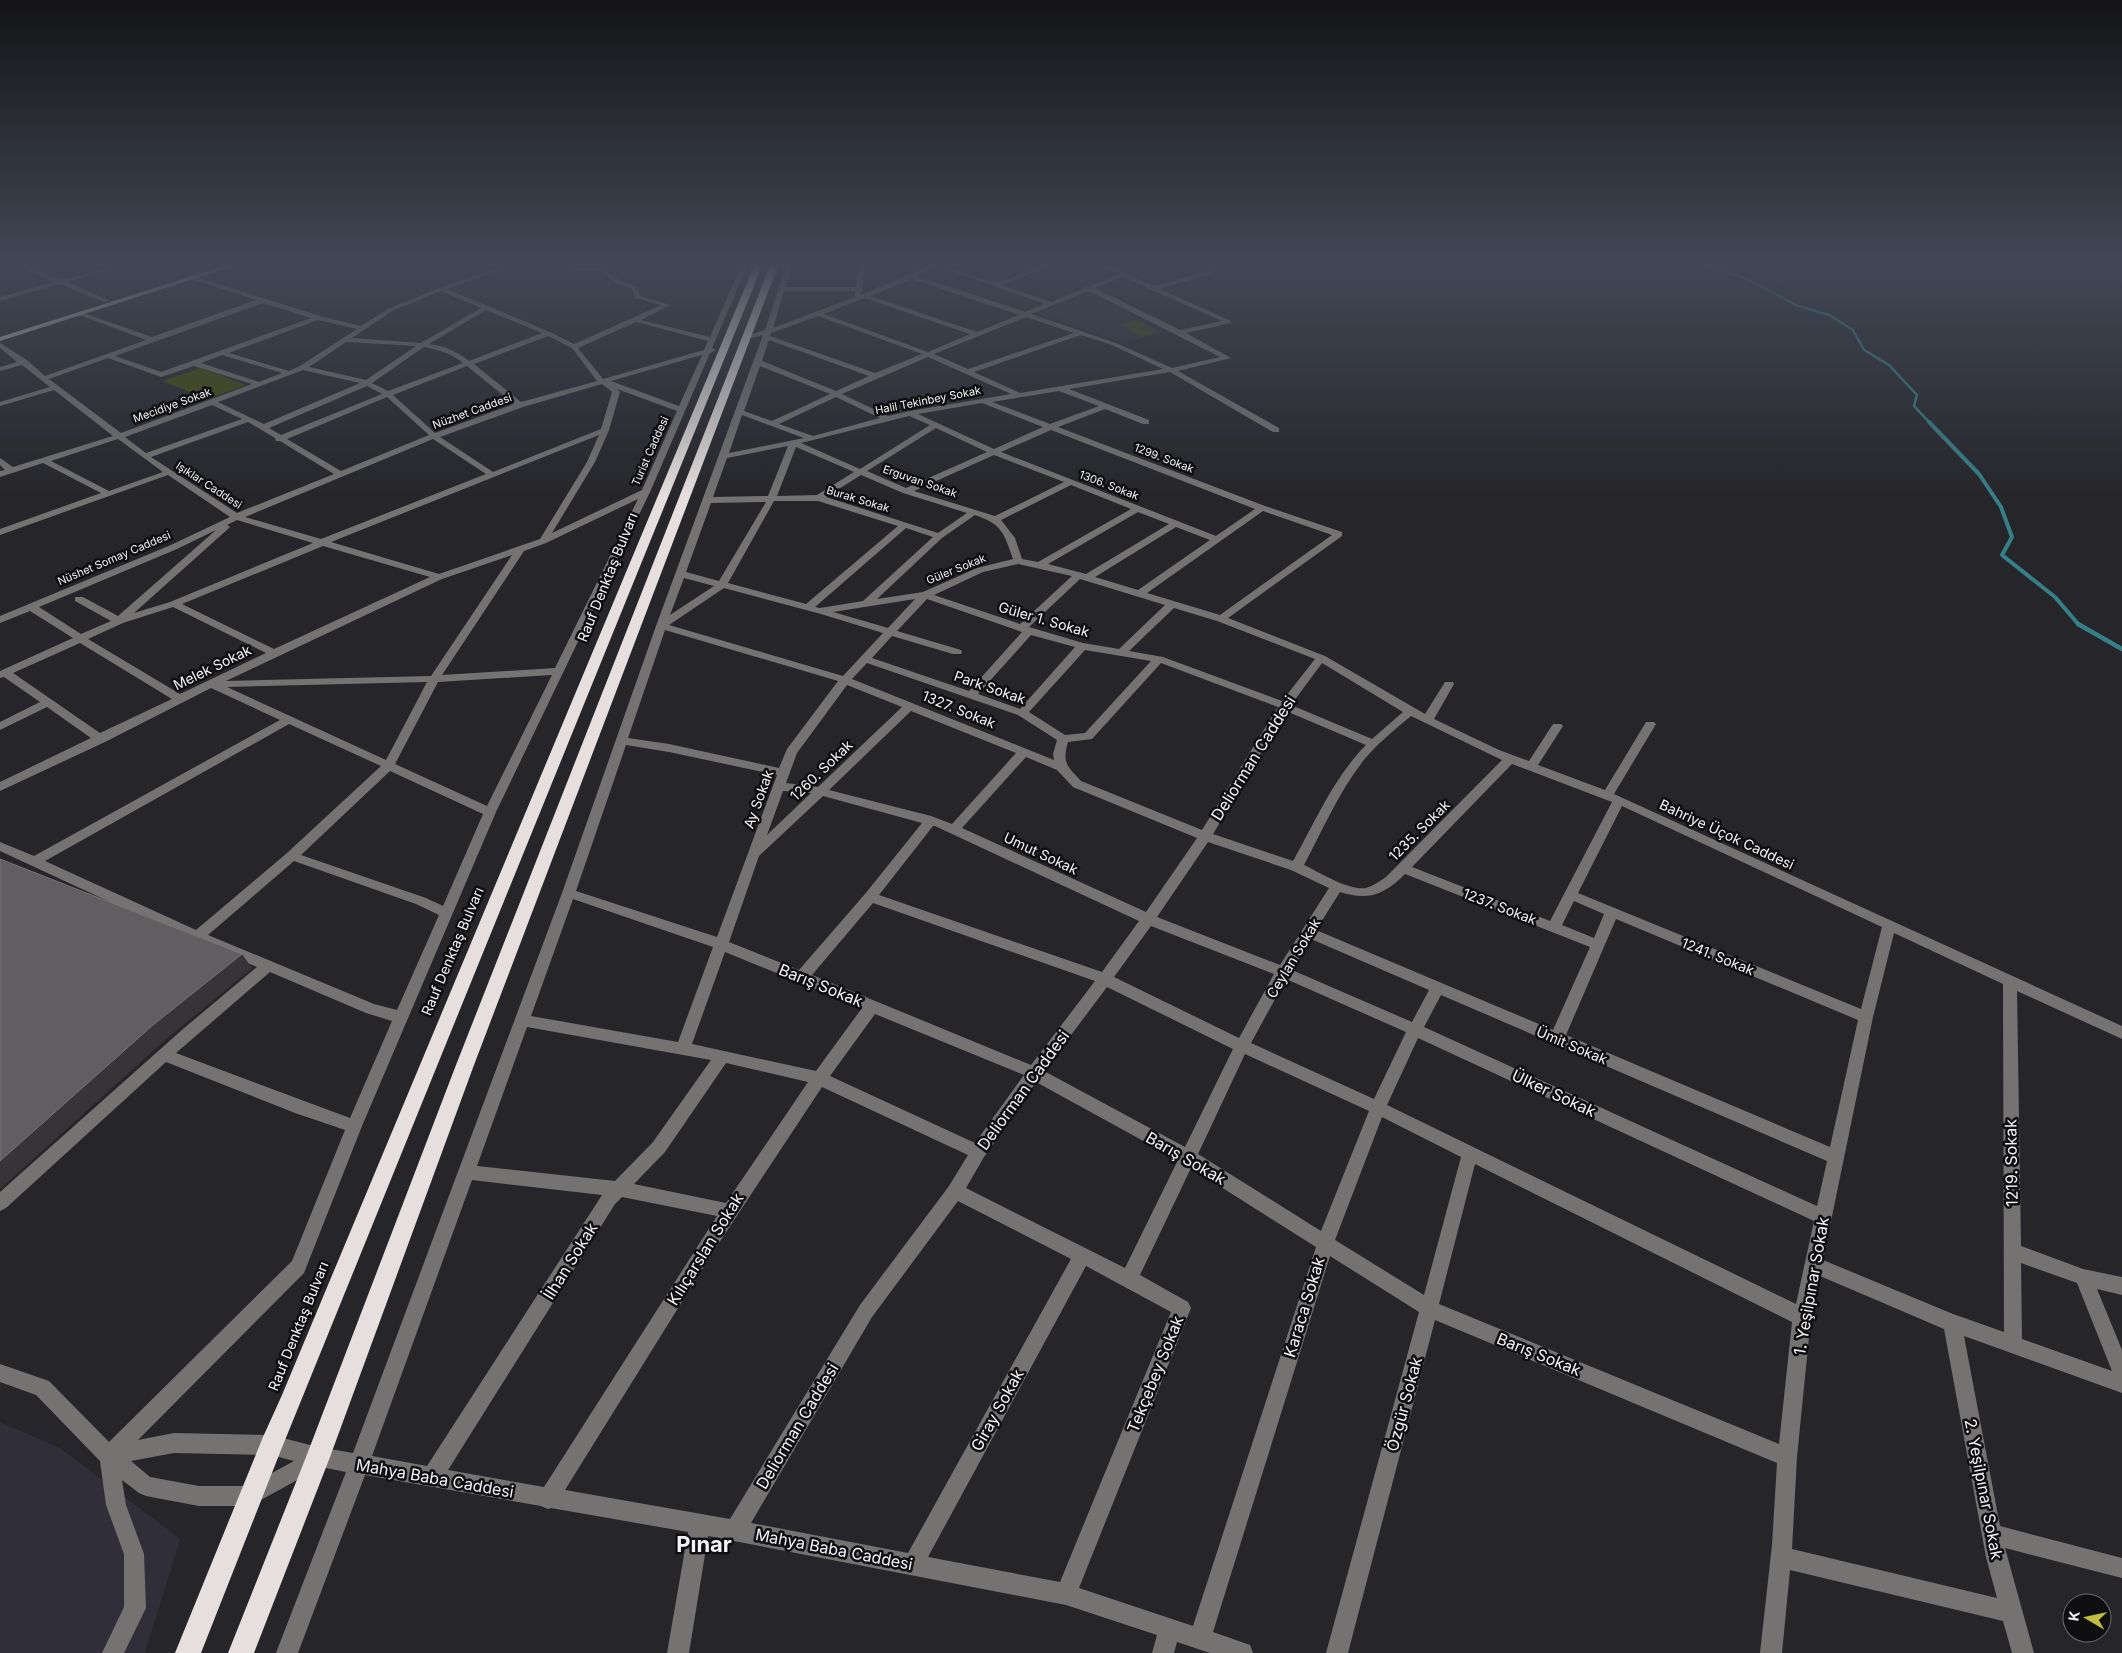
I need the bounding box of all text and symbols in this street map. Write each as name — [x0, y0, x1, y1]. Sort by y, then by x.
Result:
street label: Halil Tekinbey Sokak — [874, 383, 982, 417]
street label: Mecidiye Sokak — [131, 384, 213, 426]
street label: Nüzhet Caddesi — [431, 390, 513, 432]
street label: Turist Caddesi — [628, 414, 672, 488]
street label: 1299. Sokak — [1132, 440, 1196, 476]
street label: Işıklar Caddesi — [173, 458, 245, 512]
street label: Erguvan Sokak — [881, 462, 959, 500]
street label: 1306. Sokak — [1077, 467, 1141, 503]
street label: Burak Sokak — [825, 483, 891, 515]
street label: Rauf Denktaş Bulvarı — [573, 510, 641, 644]
street label: Nüshet Somay Caddesi — [55, 528, 173, 588]
street label: Güler Sokak — [924, 551, 988, 587]
street label: Güler 1. Sokak — [997, 598, 1092, 640]
street label: Melek Sokak — [170, 641, 254, 693]
street label: Park Sokak — [952, 667, 1028, 707]
street label: 1327. Sokak — [920, 687, 998, 732]
street label: Deliorman Caddesi — [1207, 692, 1299, 824]
street label: 1260. Sokak — [786, 736, 856, 804]
street label: Ay Sokak — [740, 767, 777, 831]
street label: Bahriye Üçok Caddesi — [1657, 795, 1797, 873]
street label: 1235. Sokak — [1385, 796, 1453, 864]
street label: Umut Sokak — [1001, 828, 1081, 878]
street label: Rauf Denktaş Bulvarı — [417, 884, 487, 1018]
street label: 1237. Sokak — [1461, 884, 1540, 928]
street label: Ceylan Sokak — [1263, 915, 1324, 1001]
street label: 1241. Sokak — [1679, 934, 1757, 978]
street label: Barış Sokak — [776, 959, 866, 1011]
street label: Ümit Sokak — [1534, 1022, 1610, 1068]
street label: Deliorman Caddesi — [973, 1026, 1073, 1154]
street label: Ülker Sokak — [1509, 1065, 1599, 1121]
street label: 1219. Sokak — [2000, 1119, 2022, 1207]
street label: Barış Sokak — [1142, 1127, 1230, 1189]
street label: Kılıçarslan Sokak — [662, 1189, 748, 1309]
street label: 1. Yeşilpınar Sokak — [1789, 1215, 1833, 1357]
street label: İlhan Sokak — [538, 1219, 602, 1303]
street label: Karaca Sokak — [1279, 1254, 1329, 1360]
street label: Rauf Denktaş Bulvarı — [264, 1259, 332, 1393]
street label: Tekçebey Sokak — [1122, 1313, 1188, 1435]
street label: Barış Sokak — [1494, 1328, 1584, 1380]
street label: Özgür Sokak — [1382, 1354, 1426, 1453]
street label: Deliorman Caddesi — [752, 1359, 842, 1493]
street label: Giray Sokak — [966, 1365, 1028, 1454]
street label: 2. Yeşilpınar Sokak — [1961, 1417, 2008, 1561]
street label: Mahya Baba Caddesi — [355, 1454, 515, 1502]
street label: Mahya Baba Caddesi — [754, 1524, 914, 1574]
district label: Pınar — [676, 1531, 732, 1557]
north arrow — [2062, 1593, 2112, 1643]
text: K — [2064, 1610, 2083, 1622]

